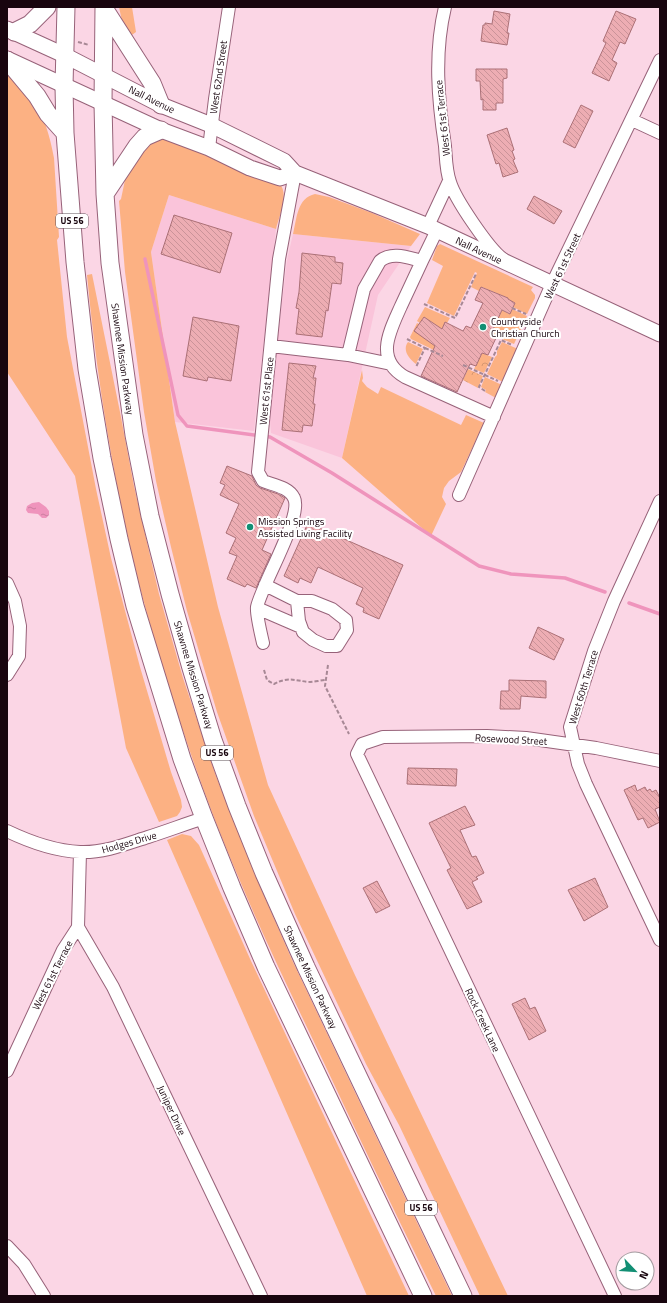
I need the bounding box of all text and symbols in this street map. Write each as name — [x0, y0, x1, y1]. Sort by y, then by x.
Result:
street label: West 62nd Street — [206, 39, 231, 115]
street label: West 61st Terrace — [431, 79, 454, 157]
street label: Nall Avenue — [126, 82, 177, 117]
road number: US 56 — [56, 214, 88, 228]
street label: West 61st Street — [541, 230, 585, 302]
street label: Nall Avenue — [453, 233, 505, 268]
street label: Shawnee Mission Parkway — [107, 302, 138, 416]
place label: Countryside Christian Church — [491, 314, 560, 341]
marker: Countryside Christian Church — [478, 322, 488, 332]
street label: West 61st Place — [255, 356, 278, 426]
place label: Mission Springs Assisted Living Facility — [258, 514, 352, 541]
marker: Mission Springs Assisted Living Facility — [245, 522, 255, 532]
street label: Shawnee Mission Parkway — [170, 619, 217, 731]
street label: West 60th Terrace — [565, 648, 602, 726]
street label: Rosewood Street — [474, 730, 548, 749]
road number: US 56 — [201, 746, 233, 760]
street label: Hodges Drive — [100, 828, 158, 857]
street label: Shawnee Mission Parkway — [280, 923, 341, 1032]
street label: West 61st Terrace — [28, 938, 76, 1013]
street label: Rock Creek Lane — [461, 986, 504, 1055]
street label: Juniper Drive — [153, 1083, 190, 1138]
road number: US 56 — [405, 1201, 437, 1215]
north arrow — [615, 1251, 655, 1291]
text: N — [635, 1268, 653, 1282]

